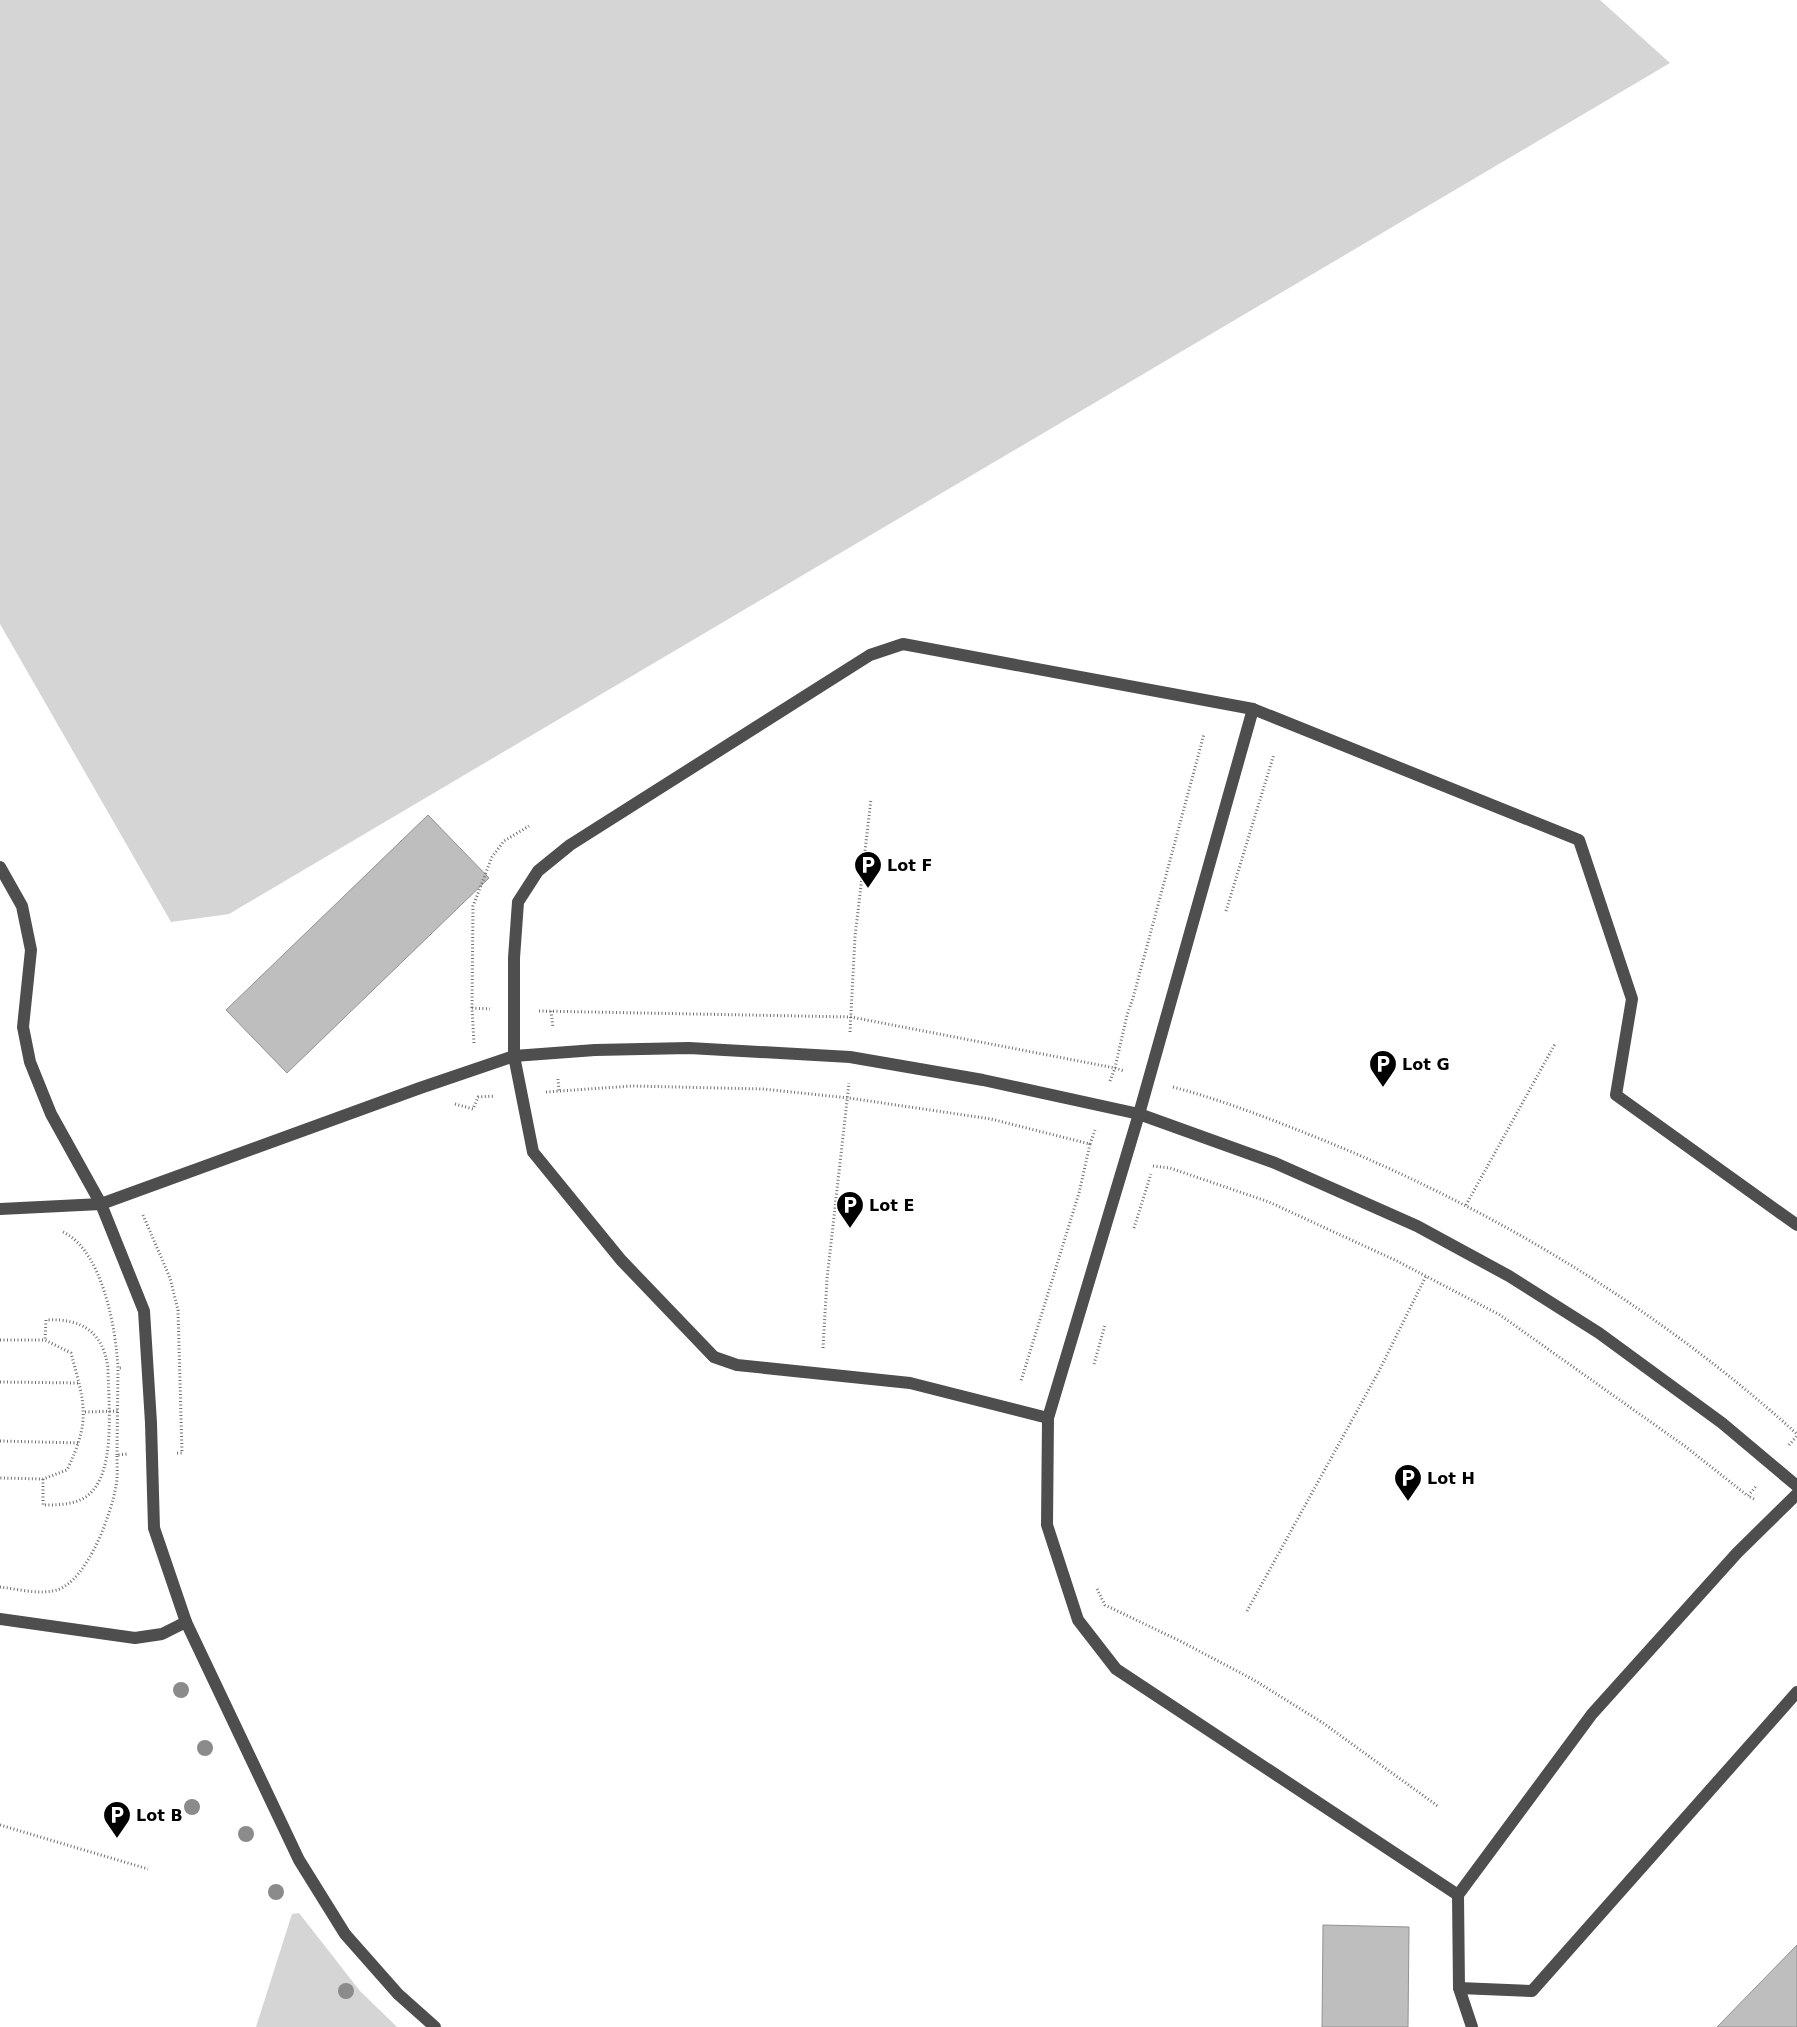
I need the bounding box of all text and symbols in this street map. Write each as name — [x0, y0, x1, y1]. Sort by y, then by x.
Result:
parking icon: Lot F — [853, 850, 883, 889]
place label: Lot F — [887, 856, 932, 875]
parking icon: Lot G — [1368, 1049, 1398, 1088]
place label: Lot G — [1402, 1055, 1450, 1074]
parking icon: Lot E — [835, 1190, 865, 1229]
place label: Lot E — [869, 1196, 914, 1215]
parking icon: Lot H — [1393, 1463, 1423, 1502]
place label: Lot H — [1427, 1469, 1475, 1488]
parking icon: Lot B — [102, 1800, 132, 1839]
place label: Lot B — [136, 1806, 183, 1825]

